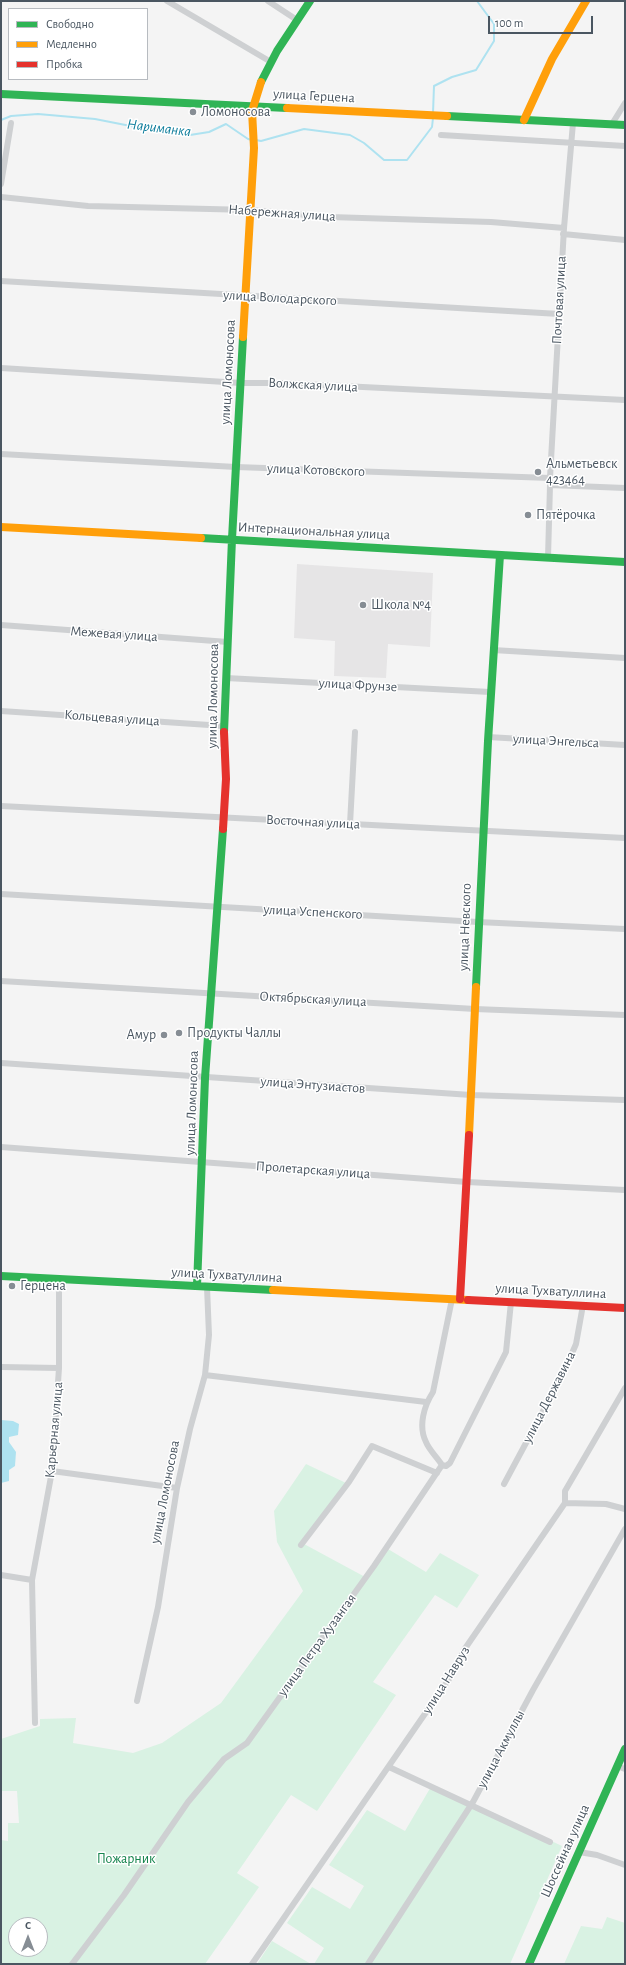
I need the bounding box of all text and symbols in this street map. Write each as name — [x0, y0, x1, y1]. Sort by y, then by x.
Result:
legend — [8, 8, 148, 80]
scale bar — [490, 8, 595, 34]
text: 100 m — [495, 17, 523, 29]
text: Свободно — [46, 18, 94, 30]
text: Медленно — [46, 38, 97, 50]
text: Пробка — [46, 58, 83, 70]
street label: улица Герцена — [273, 85, 355, 107]
place label: Ломоносова — [201, 104, 270, 120]
marker: Ломоносова — [188, 107, 198, 117]
water label: Нариманка — [126, 115, 192, 141]
street label: Набережная улица — [228, 201, 336, 225]
street label: Почтовая улица — [548, 255, 570, 345]
street label: улица Володарского — [223, 287, 337, 309]
street label: улица Ломоносова — [217, 319, 239, 425]
street label: Волжская улица — [268, 374, 358, 396]
place label: Альметьевск 423464 — [546, 456, 617, 488]
street label: улица Котовского — [267, 460, 365, 480]
marker: Альметьевск 423464 — [533, 467, 543, 477]
place label: Пятёрочка — [536, 507, 596, 523]
marker: Пятёрочка — [523, 510, 533, 520]
street label: Интернациональная улица — [237, 519, 391, 543]
place label: Школа №4 — [371, 597, 431, 613]
marker: Школа №4 — [358, 600, 368, 610]
street label: Межевая улица — [70, 623, 158, 645]
street label: улица Ломоносова — [204, 643, 222, 749]
street label: улица Фрунзе — [318, 675, 398, 695]
street label: Кольцевая улица — [64, 706, 160, 730]
street label: улица Энгельса — [512, 730, 600, 752]
street label: Восточная улица — [266, 811, 360, 833]
street label: улица Невского — [455, 883, 475, 971]
street label: улица Успенского — [263, 901, 363, 923]
street label: Октябрьская улица — [259, 988, 367, 1010]
place label: Продукты Чаллы — [187, 1025, 281, 1041]
place label: Амур — [126, 1027, 156, 1043]
marker: Продукты Чаллы — [174, 1028, 184, 1038]
marker: Амур — [159, 1030, 169, 1040]
street label: улица Ломоносова — [182, 1050, 202, 1156]
street label: улица Энтузиастов — [260, 1073, 366, 1097]
street label: Пролетарская улица — [255, 1158, 371, 1182]
street label: улица Тухватуллина — [171, 1264, 283, 1286]
place label: Герцена — [20, 1278, 66, 1294]
street label: улица Тухватуллина — [495, 1280, 607, 1302]
marker: Герцена — [7, 1281, 17, 1291]
street label: улица Державина — [519, 1348, 579, 1446]
street label: Карьерная улица — [41, 1381, 67, 1479]
street label: улица Ломоносова — [147, 1439, 183, 1545]
street label: улица Петра Хузангая — [274, 1590, 360, 1700]
street label: улица Навруз — [419, 1643, 473, 1717]
street label: улица Акмуллы — [473, 1707, 529, 1791]
street label: Шоссейная улица — [537, 1802, 593, 1900]
park label: Пожарник — [97, 1851, 155, 1867]
north arrow — [8, 1917, 48, 1957]
text: С — [25, 1920, 31, 1931]

